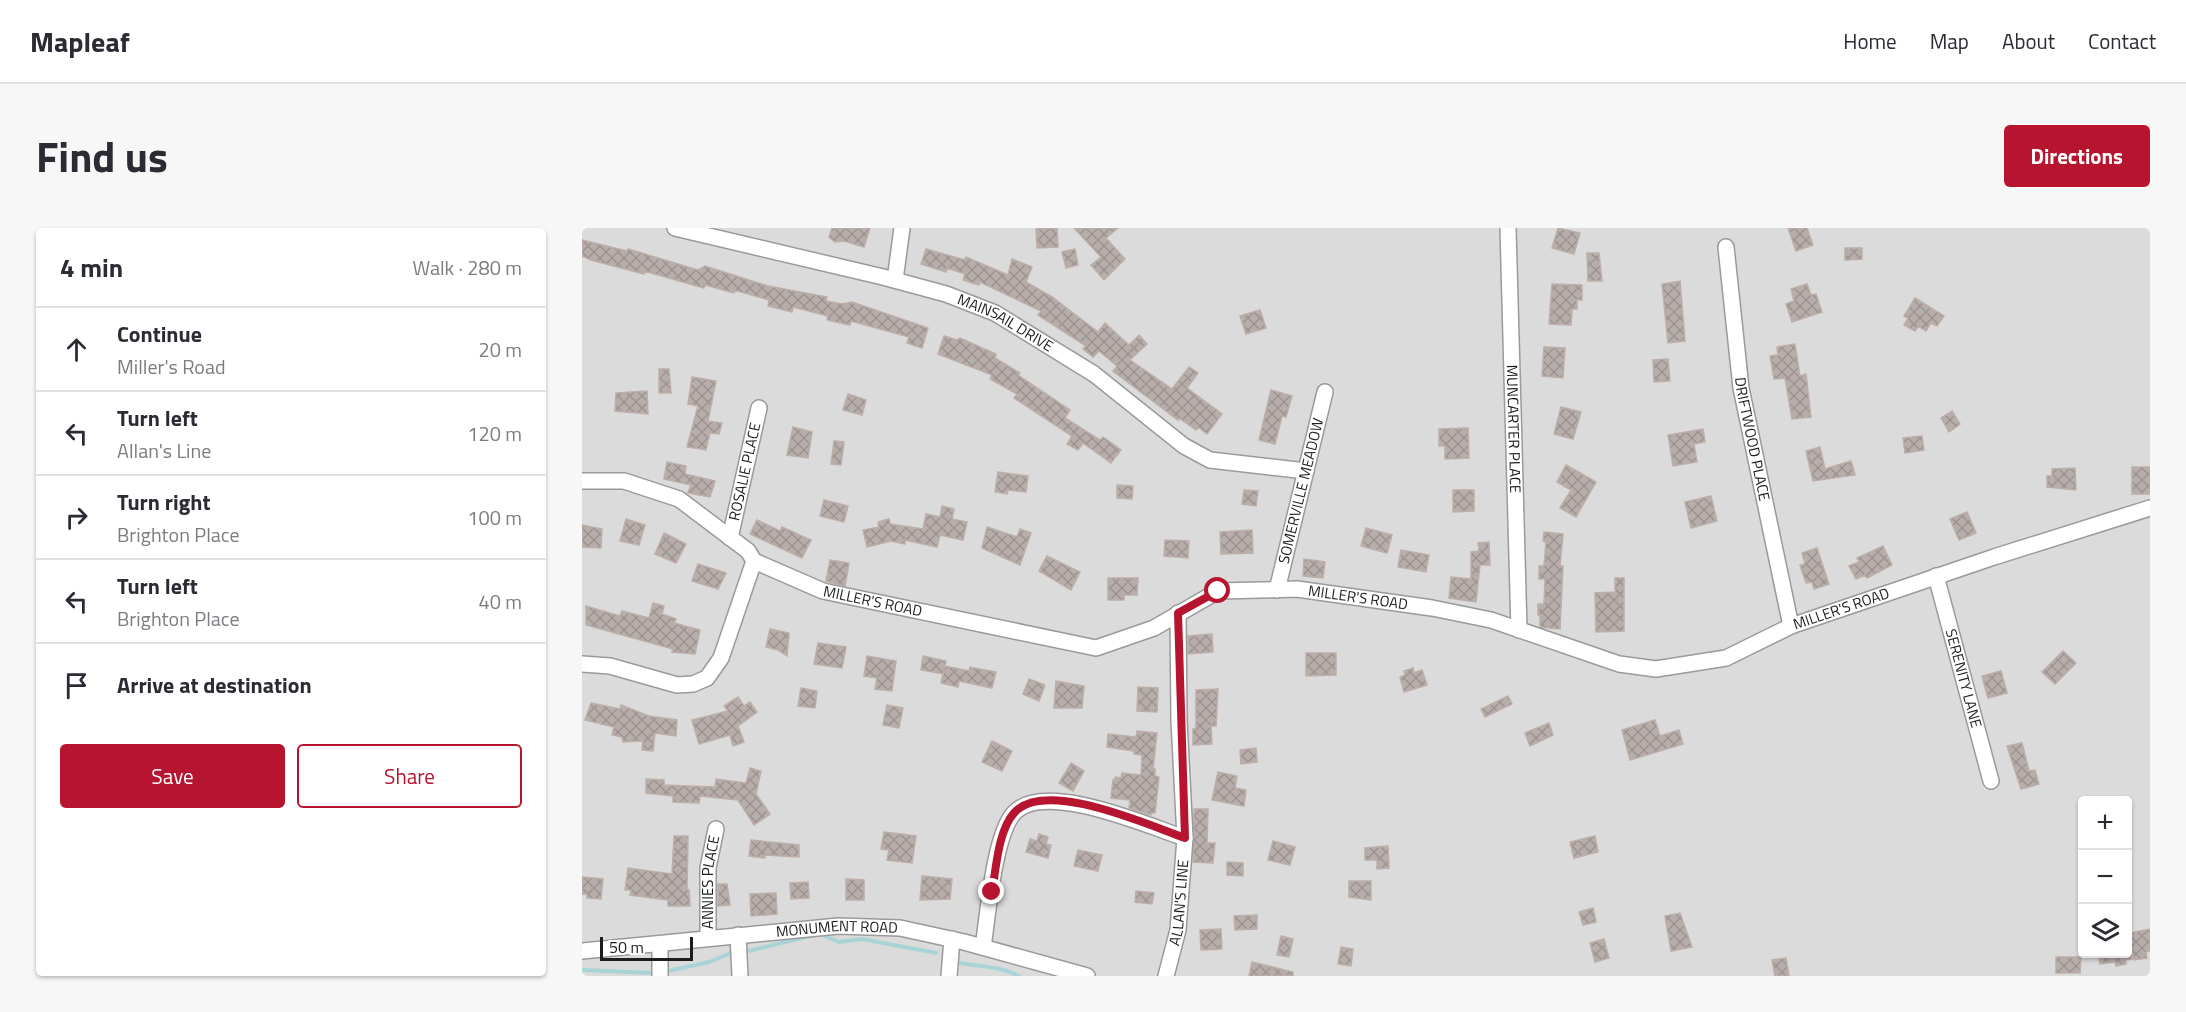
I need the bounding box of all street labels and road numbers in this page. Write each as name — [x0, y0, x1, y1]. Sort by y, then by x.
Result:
street label: MAINSAIL DRIVE — [954, 287, 1058, 357]
street label: MUNCARTER PLACE — [1501, 364, 1527, 494]
street label: DRIFTWOOD PLACE — [1729, 376, 1776, 503]
street label: SOMERVILLE MEADOW — [1272, 416, 1329, 566]
street label: ROSALIE PLACE — [722, 420, 766, 523]
street label: MILLER'S ROAD — [821, 579, 924, 622]
street label: MILLER'S ROAD — [1307, 579, 1409, 615]
street label: MILLER'S ROAD — [1790, 581, 1892, 635]
street label: SERENITY LANE — [1940, 626, 1988, 730]
street label: ANNIES PLACE — [696, 833, 725, 929]
street label: ALLAN'S LINE — [1162, 859, 1194, 948]
street label: MONUMENT ROAD — [775, 914, 898, 943]

